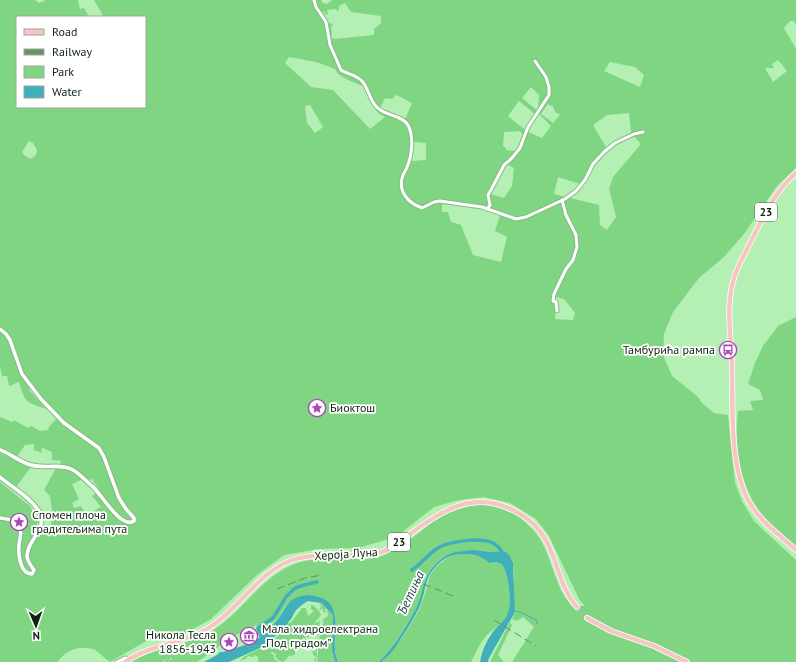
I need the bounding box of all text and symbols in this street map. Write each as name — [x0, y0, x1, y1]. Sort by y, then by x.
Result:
legend — [16, 16, 146, 108]
text: Road — [52, 24, 77, 39]
text: Railway — [52, 44, 92, 59]
text: Park — [52, 64, 74, 79]
text: Water — [52, 84, 82, 99]
road number: 23 — [755, 203, 777, 221]
bus stop icon: Тамбурића рампа — [718, 340, 738, 360]
place label: Тамбурића рампа — [623, 342, 715, 357]
place icon: Биоктош — [307, 398, 327, 418]
place label: Биоктош — [330, 400, 375, 415]
place label: Спомен плоча градитељима пута — [32, 507, 127, 536]
place icon: Спомен плоча градитељима пута — [9, 512, 29, 532]
road number: 23 — [388, 533, 410, 551]
street label: Хероја Луна — [314, 544, 378, 563]
water label: Ђетиња — [393, 568, 428, 618]
north arrow — [16, 606, 56, 646]
place label: Мала хидроелектрана „Под градом” — [262, 621, 378, 650]
museum icon: Мала хидроелектрана „Под градом” — [239, 626, 259, 646]
place label: Никола Тесла 1856-1943 — [146, 627, 216, 656]
text: N — [32, 629, 40, 643]
place icon: Никола Тесла 1856-1943 — [219, 632, 239, 652]

